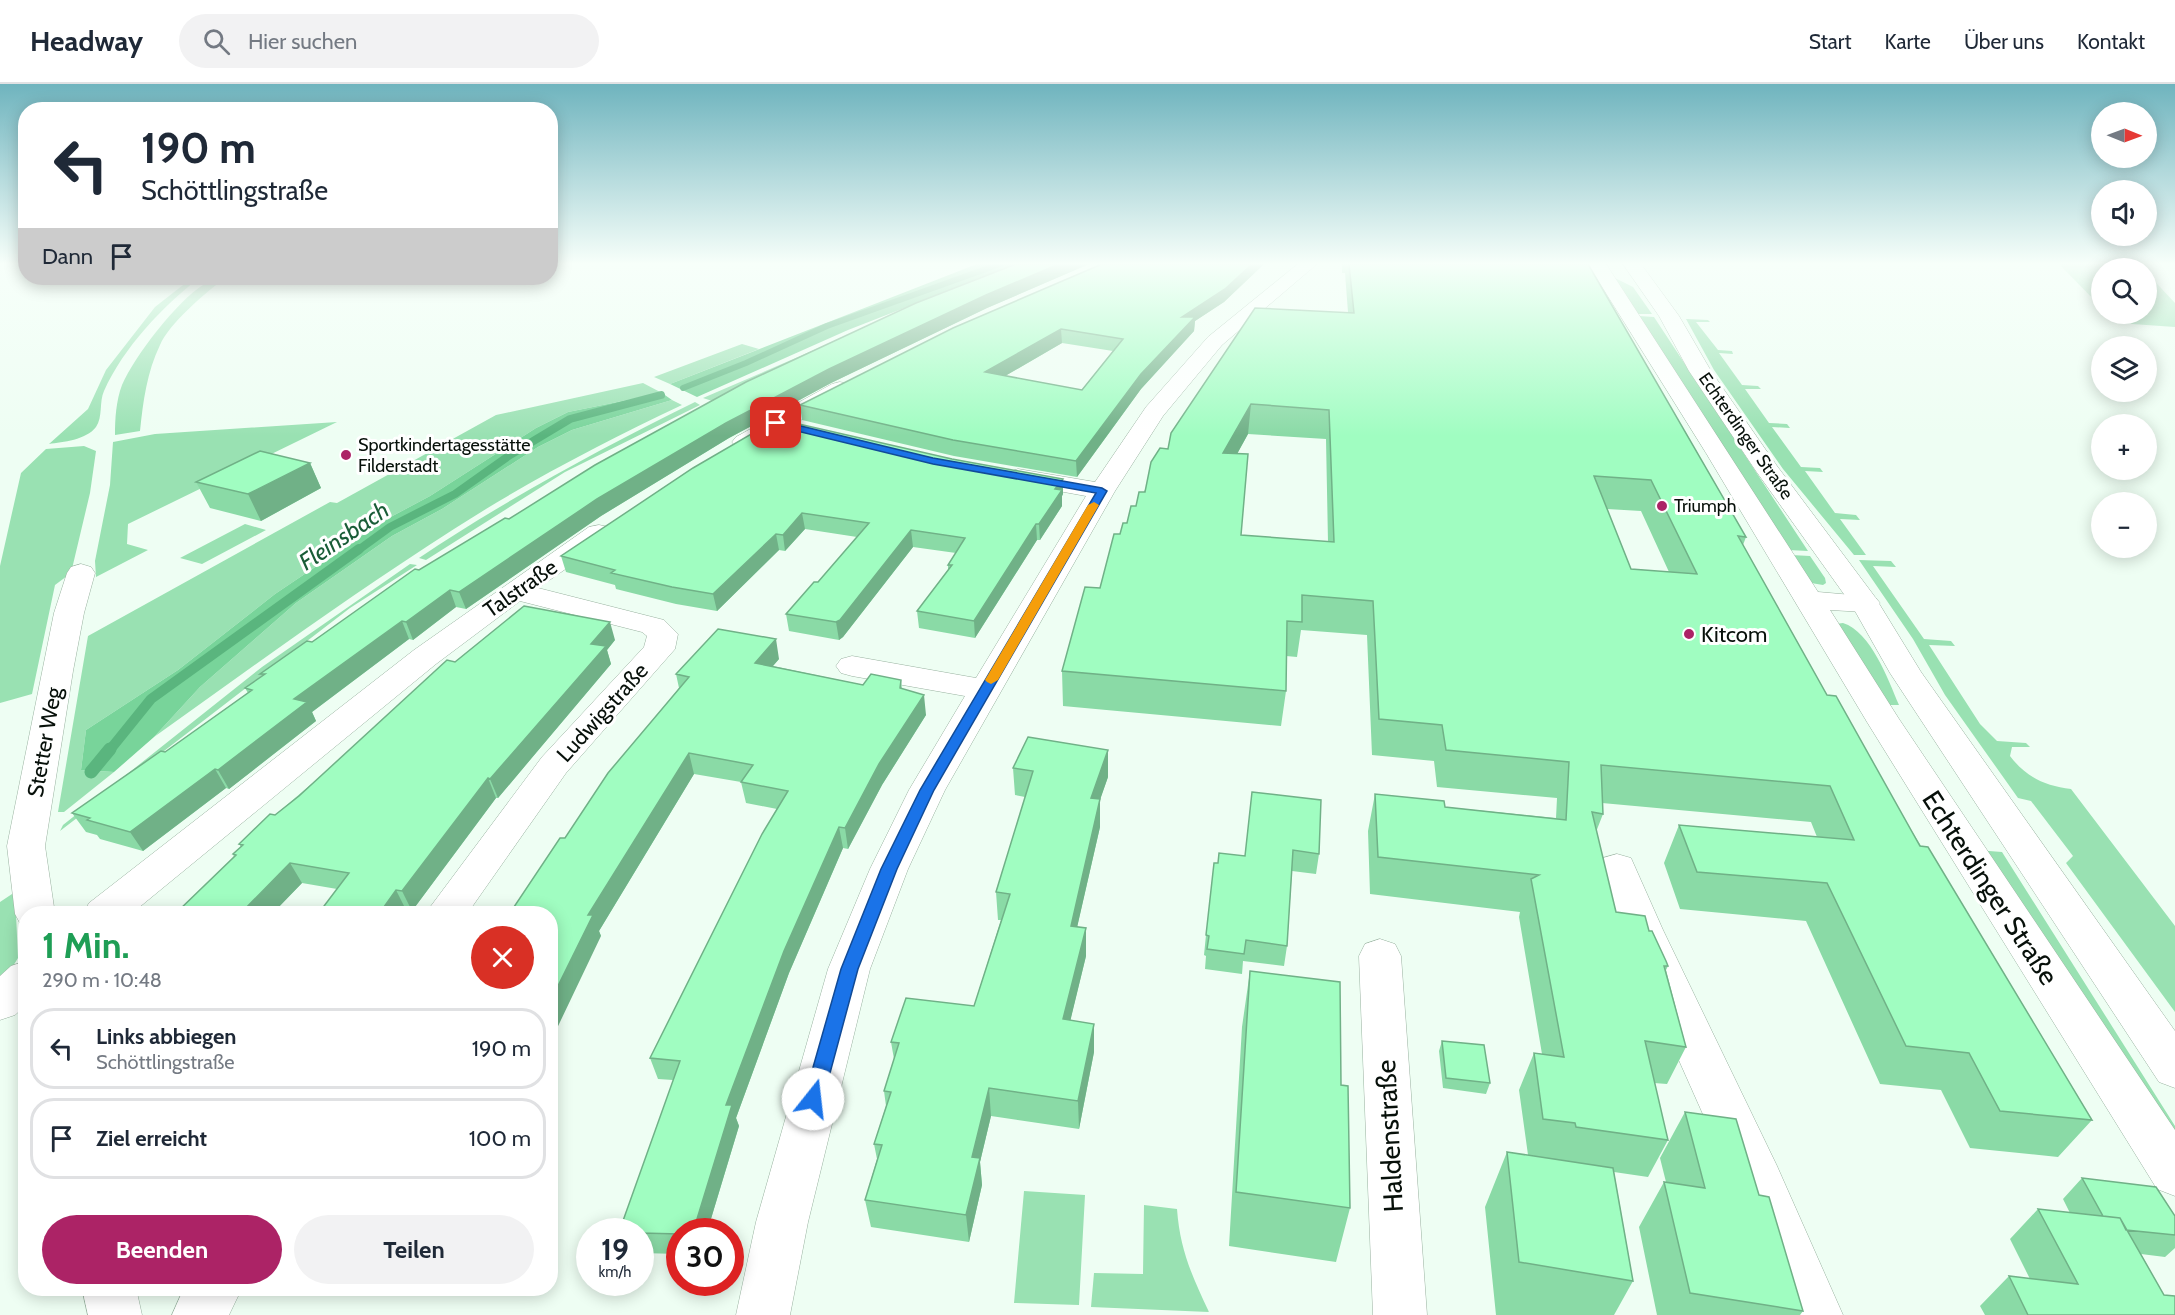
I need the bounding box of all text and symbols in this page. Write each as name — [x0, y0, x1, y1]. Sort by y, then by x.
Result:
search box — [179, 14, 599, 68]
text: Headway — [30, 24, 143, 58]
icon: search — [200, 25, 233, 58]
text: Hier suchen — [248, 28, 357, 55]
text: Start — [1809, 29, 1852, 54]
text: Karte — [1885, 29, 1931, 54]
text: Über uns — [1964, 29, 2044, 54]
text: Kontakt — [2077, 29, 2145, 54]
north arrow — [2091, 102, 2157, 168]
map controls — [2091, 102, 2157, 558]
text: 190 m — [141, 122, 256, 174]
icon: left — [42, 126, 120, 204]
text: Schöttlingstraße — [141, 174, 328, 207]
button: sound — [2091, 180, 2157, 246]
icon: arrive — [105, 240, 138, 273]
text: Dann — [42, 243, 93, 270]
button: search — [2091, 258, 2157, 324]
button: layers — [2091, 336, 2157, 402]
street label: Echterdinger Straße — [1694, 368, 1798, 504]
pin — [750, 397, 801, 448]
icon: arrive — [759, 406, 792, 439]
button: + — [2091, 414, 2157, 480]
place label: Sportkindertagesstätte Filderstadt — [358, 434, 531, 477]
marker: Sportkindertagesstätte Filderstadt — [339, 448, 353, 462]
button: − — [2091, 492, 2157, 558]
water label: Fleinsbach — [293, 495, 394, 576]
place label: Triumph — [1674, 495, 1737, 517]
marker: Triumph — [1655, 499, 1669, 513]
street label: Talstraße — [478, 553, 562, 624]
place label: Kitcom — [1701, 621, 1767, 648]
marker: Kitcom — [1682, 627, 1696, 641]
street label: Ludwigstraße — [551, 657, 654, 767]
street label: Stetter Weg — [22, 684, 68, 799]
street label: Echterdinger Straße — [1915, 784, 2066, 991]
text: 1 Min. — [42, 923, 130, 967]
button: close — [471, 926, 534, 989]
text: 290 m · 10:48 — [42, 968, 162, 992]
text: Links abbiegen — [96, 1023, 236, 1050]
icon: left — [45, 1032, 78, 1065]
text: 190 m — [472, 1035, 531, 1062]
text: Schöttlingstraße — [96, 1050, 235, 1074]
street label: Haldenstraße — [1369, 1059, 1410, 1213]
position arrow — [781, 1067, 845, 1131]
icon: arrive — [45, 1122, 78, 1155]
text: Ziel erreicht — [96, 1125, 207, 1152]
text: 100 m — [469, 1125, 531, 1152]
button: Beenden — [42, 1215, 282, 1284]
button: Teilen — [294, 1215, 534, 1284]
speed limit sign: 30 — [666, 1218, 744, 1296]
text: 19 — [601, 1231, 629, 1268]
text: km/h — [599, 1263, 631, 1281]

